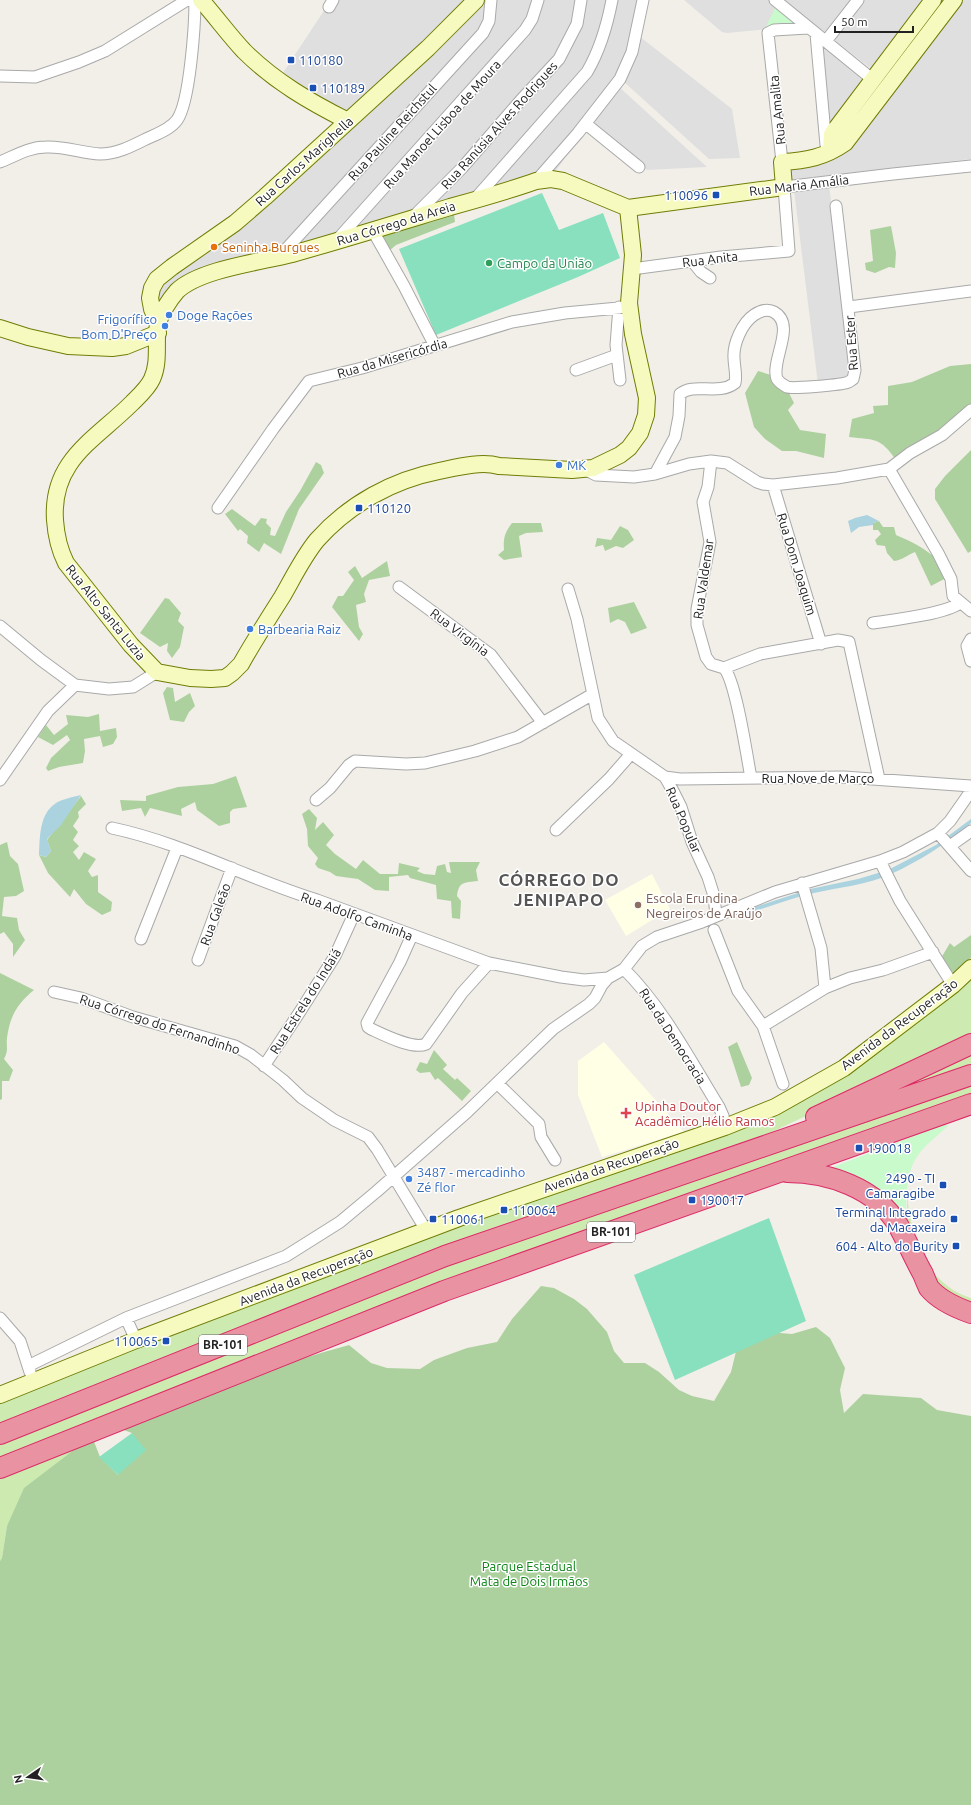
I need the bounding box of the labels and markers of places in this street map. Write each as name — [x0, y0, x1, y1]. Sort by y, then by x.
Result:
place label: 110180 — [299, 53, 343, 67]
marker: 110180 — [286, 55, 296, 65]
place label: 110189 — [321, 81, 365, 95]
marker: 110189 — [308, 83, 318, 93]
place label: 110096 — [664, 188, 708, 202]
marker: 110096 — [711, 190, 721, 200]
place label: Seninha Burgues — [222, 240, 320, 254]
marker: Seninha Burgues — [209, 242, 219, 252]
place label: Campo da União — [497, 256, 592, 270]
marker: Campo da União — [484, 258, 494, 268]
place label: Doge Rações — [177, 308, 253, 322]
marker: Doge Rações — [164, 310, 174, 320]
place label: Frigorífico Bom D'Preço — [81, 312, 157, 341]
marker: Frigorífico Bom D'Preço — [160, 321, 170, 331]
place label: MK — [567, 458, 586, 472]
marker: MK — [554, 460, 564, 470]
place label: 110120 — [367, 501, 411, 515]
marker: 110120 — [354, 503, 364, 513]
place label: Barbearia Raiz — [258, 622, 341, 636]
marker: Barbearia Raiz — [245, 624, 255, 634]
place label: Escola Erundina Negreiros de Araújo — [646, 891, 762, 920]
marker: Escola Erundina Negreiros de Araújo — [633, 900, 643, 910]
place label: Upinha Doutor Acadêmico Hélio Ramos — [635, 1099, 775, 1128]
marker: Upinha Doutor Acadêmico Hélio Ramos — [620, 1107, 632, 1119]
place label: 190018 — [867, 1141, 911, 1155]
marker: 190018 — [854, 1143, 864, 1153]
place label: 3487 - mercadinho Zé flor — [417, 1165, 525, 1194]
place label: 2490 - TI Camaragibe — [865, 1171, 935, 1200]
marker: 3487 - mercadinho Zé flor — [404, 1174, 414, 1184]
marker: 2490 - TI Camaragibe — [938, 1180, 948, 1190]
place label: 190017 — [700, 1193, 744, 1207]
marker: 190017 — [687, 1195, 697, 1205]
place label: 110064 — [512, 1203, 556, 1217]
marker: 110064 — [499, 1205, 509, 1215]
place label: Terminal Integrado da Macaxeira — [835, 1205, 946, 1234]
place label: 110061 — [441, 1212, 485, 1226]
marker: 110061 — [428, 1214, 438, 1224]
marker: Terminal Integrado da Macaxeira — [949, 1214, 959, 1224]
place label: 604 - Alto do Burity — [835, 1239, 948, 1253]
marker: 604 - Alto do Burity — [951, 1241, 961, 1251]
place label: 110065 — [114, 1334, 158, 1348]
marker: 110065 — [161, 1336, 171, 1346]

